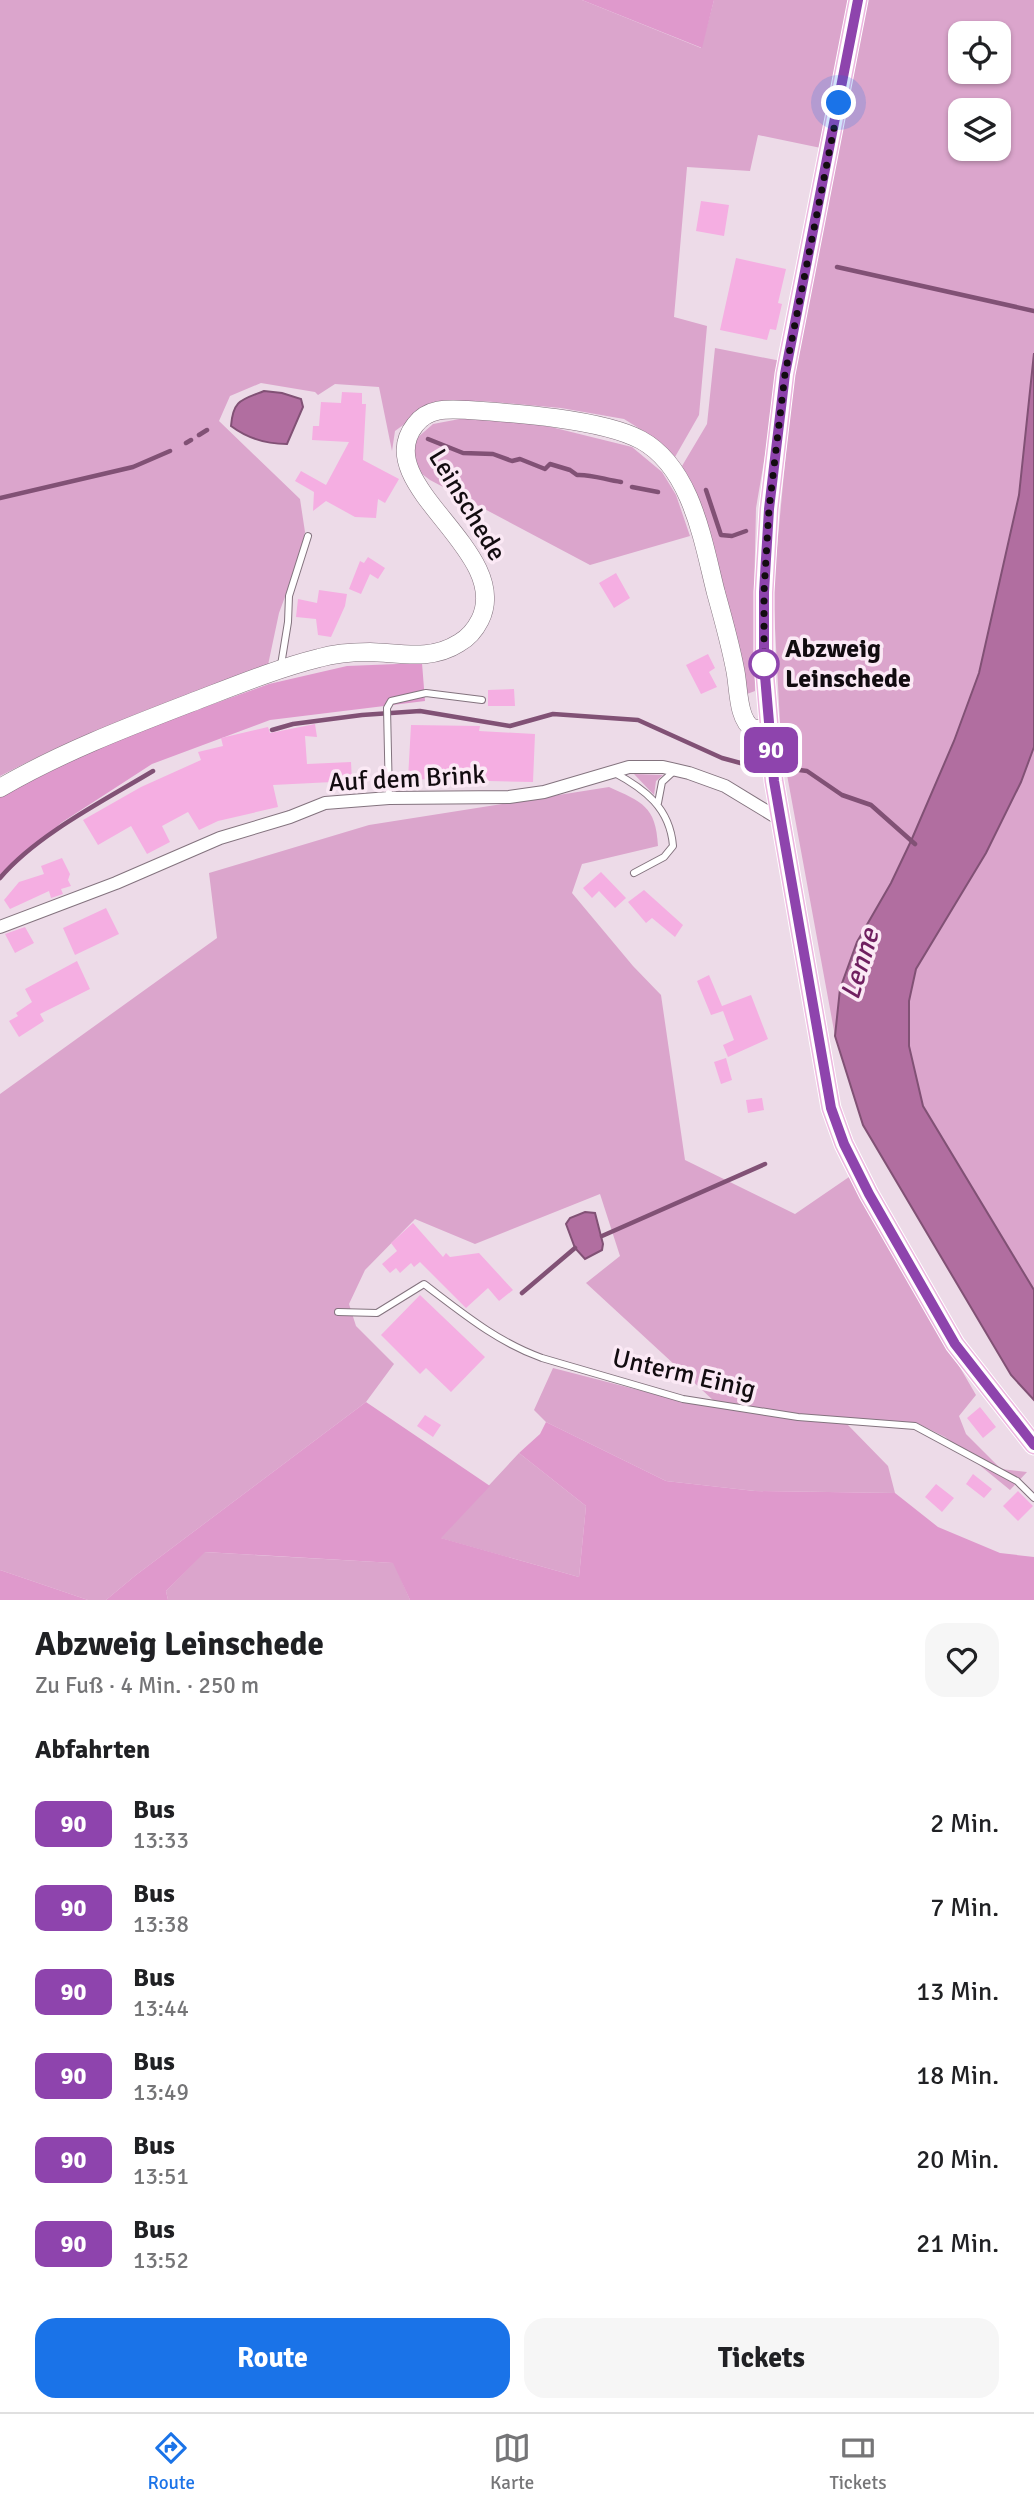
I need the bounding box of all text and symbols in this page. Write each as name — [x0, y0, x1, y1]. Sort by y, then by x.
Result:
map controls — [948, 21, 1011, 161]
button: locate — [948, 21, 1011, 84]
your location — [821, 85, 856, 120]
button: layers — [948, 98, 1011, 161]
street label: Leinschede — [421, 443, 513, 567]
place label: Abzweig Leinschede — [785, 633, 911, 695]
marker: Abzweig Leinschede — [749, 649, 779, 679]
line badge: 90 — [740, 727, 802, 773]
text: 90 — [758, 735, 784, 765]
street label: Auf dem Brink — [328, 759, 486, 799]
water label: Lenne — [833, 922, 887, 1004]
street label: Unterm Einig — [609, 1342, 759, 1406]
button: heart — [925, 1623, 999, 1697]
text: Abzweig Leinschede — [35, 1624, 324, 1665]
text: Zu Fuß · 4 Min. · 250 m — [35, 1671, 259, 1700]
text: Abfahrten — [35, 1734, 150, 1766]
text: Bus — [133, 1794, 175, 1826]
text: 2 Min. — [930, 1808, 999, 1840]
text: 90 — [61, 1809, 86, 1839]
text: 13:33 — [133, 1826, 189, 1855]
text: Bus — [133, 1878, 175, 1910]
text: 7 Min. — [930, 1892, 999, 1924]
text: 90 — [61, 1893, 86, 1923]
text: 13:38 — [133, 1910, 189, 1939]
text: Bus — [133, 1962, 175, 1994]
text: 13 Min. — [916, 1976, 999, 2008]
text: 90 — [61, 1977, 86, 2007]
text: 13:44 — [133, 1994, 189, 2023]
text: Bus — [133, 2046, 175, 2078]
text: 18 Min. — [916, 2060, 999, 2092]
text: 90 — [61, 2061, 86, 2091]
text: 13:49 — [133, 2078, 189, 2107]
text: Bus — [133, 2130, 175, 2162]
text: 20 Min. — [916, 2144, 999, 2176]
text: 90 — [61, 2145, 86, 2175]
text: 13:51 — [133, 2162, 189, 2191]
text: Bus — [133, 2214, 175, 2246]
text: 21 Min. — [916, 2228, 999, 2260]
text: 90 — [61, 2229, 86, 2259]
text: 13:52 — [133, 2246, 189, 2275]
button: Route — [35, 2318, 510, 2398]
button: Tickets — [524, 2318, 999, 2398]
tab: Route — [148, 2429, 195, 2495]
tab: Karte — [490, 2429, 534, 2495]
tab: Tickets — [829, 2429, 886, 2495]

